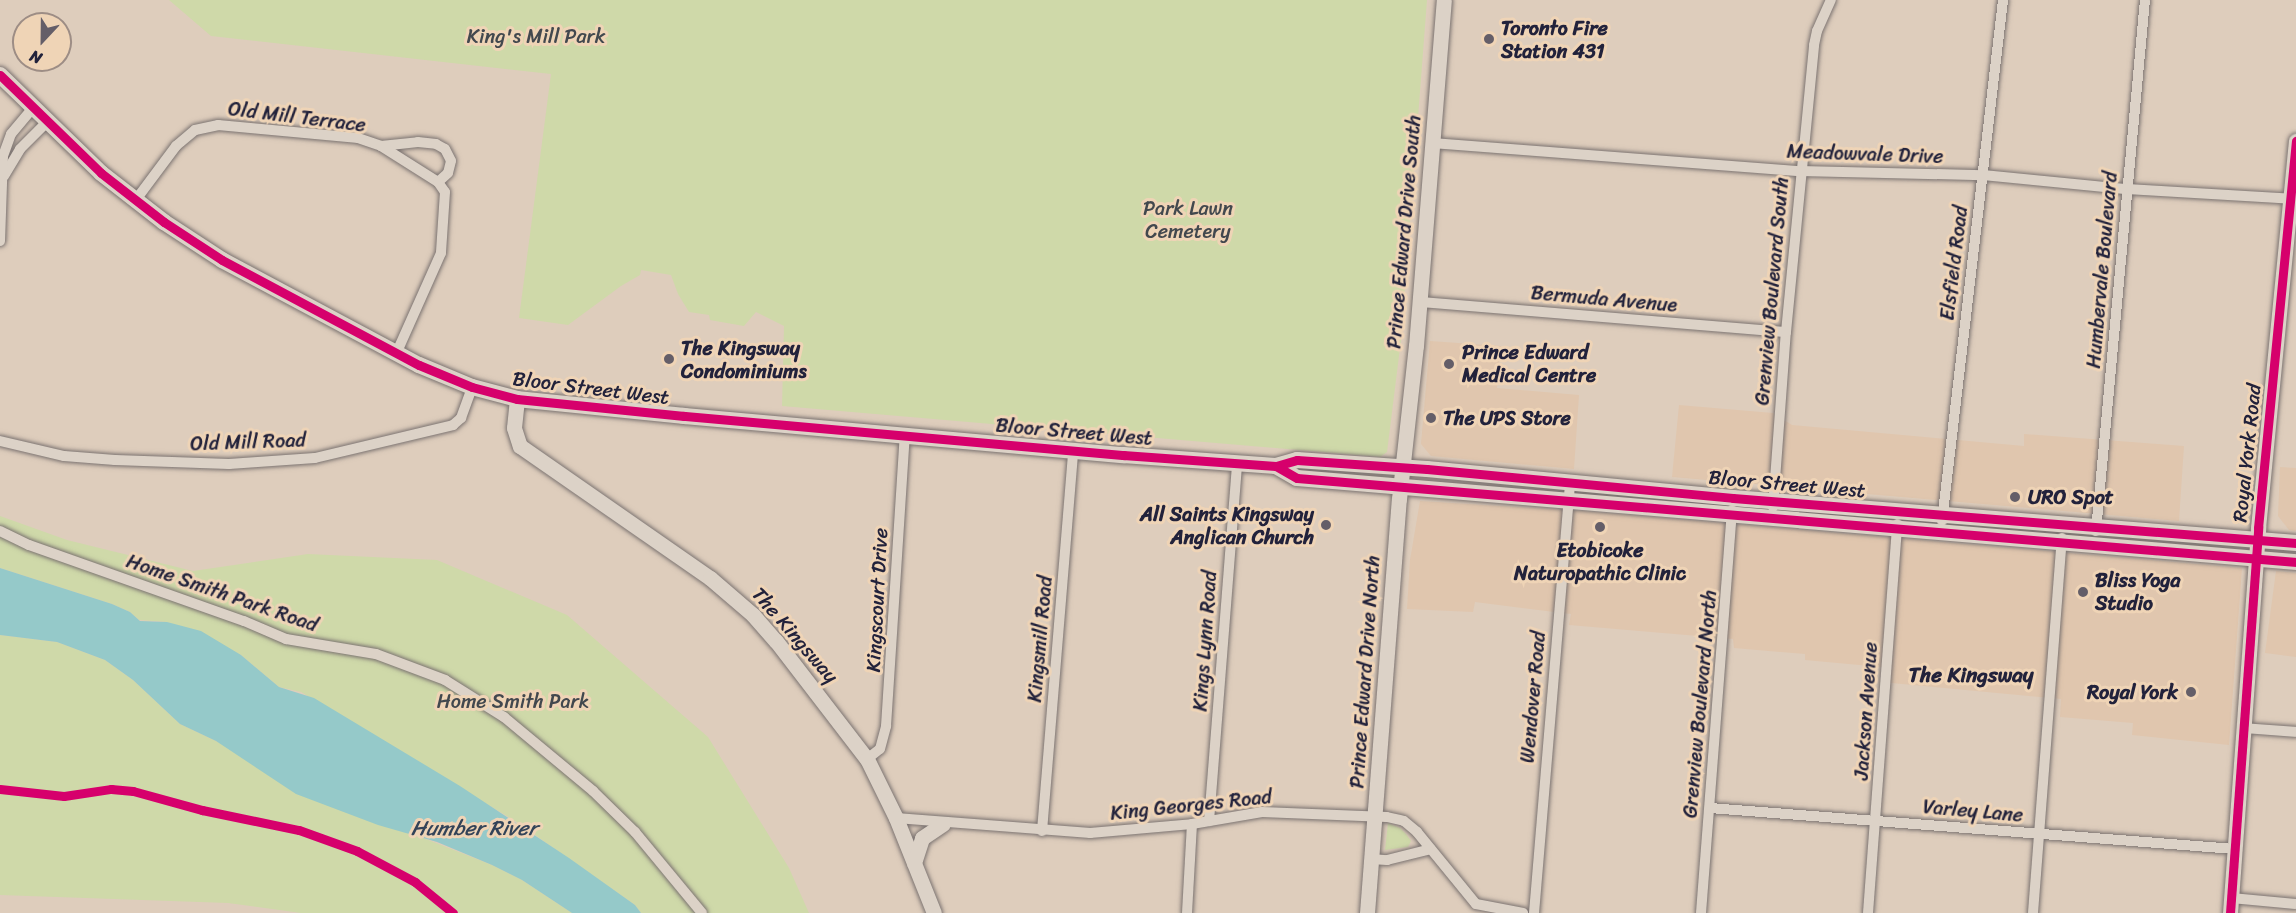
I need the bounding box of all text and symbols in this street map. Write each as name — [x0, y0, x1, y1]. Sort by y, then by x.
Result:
north arrow — [12, 12, 72, 72]
place label: Toronto Fire Station 431 — [1501, 16, 1608, 63]
park label: King's Mill Park — [467, 24, 605, 48]
marker: Toronto Fire Station 431 — [1482, 32, 1496, 46]
text: N — [25, 42, 46, 73]
street label: Old Mill Terrace — [227, 97, 367, 137]
street label: Prince Edward Drive South — [1382, 114, 1426, 350]
street label: Meadowvale Drive — [1786, 139, 1944, 169]
street label: Humbervale Boulevard — [2081, 171, 2123, 369]
street label: Grenview Boulevard South — [1750, 175, 1794, 407]
park label: Park Lawn Cemetery — [1143, 196, 1233, 243]
street label: Elsfield Road — [1935, 204, 1973, 322]
street label: Bermuda Avenue — [1530, 281, 1678, 317]
place label: The Kingsway Condominiums — [681, 336, 807, 383]
place label: Prince Edward Medical Centre — [1462, 340, 1596, 387]
marker: The Kingsway Condominiums — [662, 352, 676, 366]
marker: Prince Edward Medical Centre — [1440, 355, 1458, 373]
street label: Bloor Street West — [511, 366, 671, 410]
street label: Royal York Road — [2228, 382, 2266, 524]
place label: The UPS Store — [1443, 406, 1573, 430]
marker: The UPS Store — [1424, 411, 1438, 425]
street label: Bloor Street West — [994, 413, 1154, 451]
street label: Old Mill Road — [190, 428, 306, 456]
street label: Bloor Street West — [1707, 465, 1867, 503]
place label: URO Spot — [2028, 485, 2114, 509]
marker: URO Spot — [2006, 488, 2024, 506]
place label: All Saints Kingsway Anglican Church — [1142, 502, 1314, 549]
marker: All Saints Kingsway Anglican Church — [1319, 518, 1333, 532]
marker: Etobicoke Naturopathic Clinic — [1591, 518, 1609, 536]
street label: Kingscourt Drive — [861, 527, 893, 673]
place label: Etobicoke Naturopathic Clinic — [1514, 538, 1686, 585]
street label: Home Smith Park Road — [123, 549, 321, 637]
street label: Prince Edward Drive North — [1345, 555, 1385, 789]
place label: Bliss Yoga Studio — [2095, 568, 2181, 615]
street label: Kings Lynn Road — [1188, 570, 1222, 712]
street label: Kingsmill Road — [1023, 575, 1057, 703]
street label: The Kingsway — [747, 583, 843, 687]
marker: Bliss Yoga Studio — [2076, 585, 2090, 599]
street label: Grenview Boulevard North — [1678, 589, 1722, 819]
street label: Wendover Road — [1515, 630, 1551, 764]
street label: Jackson Avenue — [1849, 641, 1883, 781]
district label: The Kingsway — [1909, 662, 2033, 688]
place label: Royal York — [2087, 680, 2178, 704]
marker: Royal York — [2182, 683, 2200, 701]
park label: Home Smith Park — [436, 689, 590, 713]
street label: King Georges Road — [1110, 785, 1272, 825]
street label: Varley Lane — [1922, 795, 2024, 827]
water label: Humber River — [411, 815, 537, 841]

